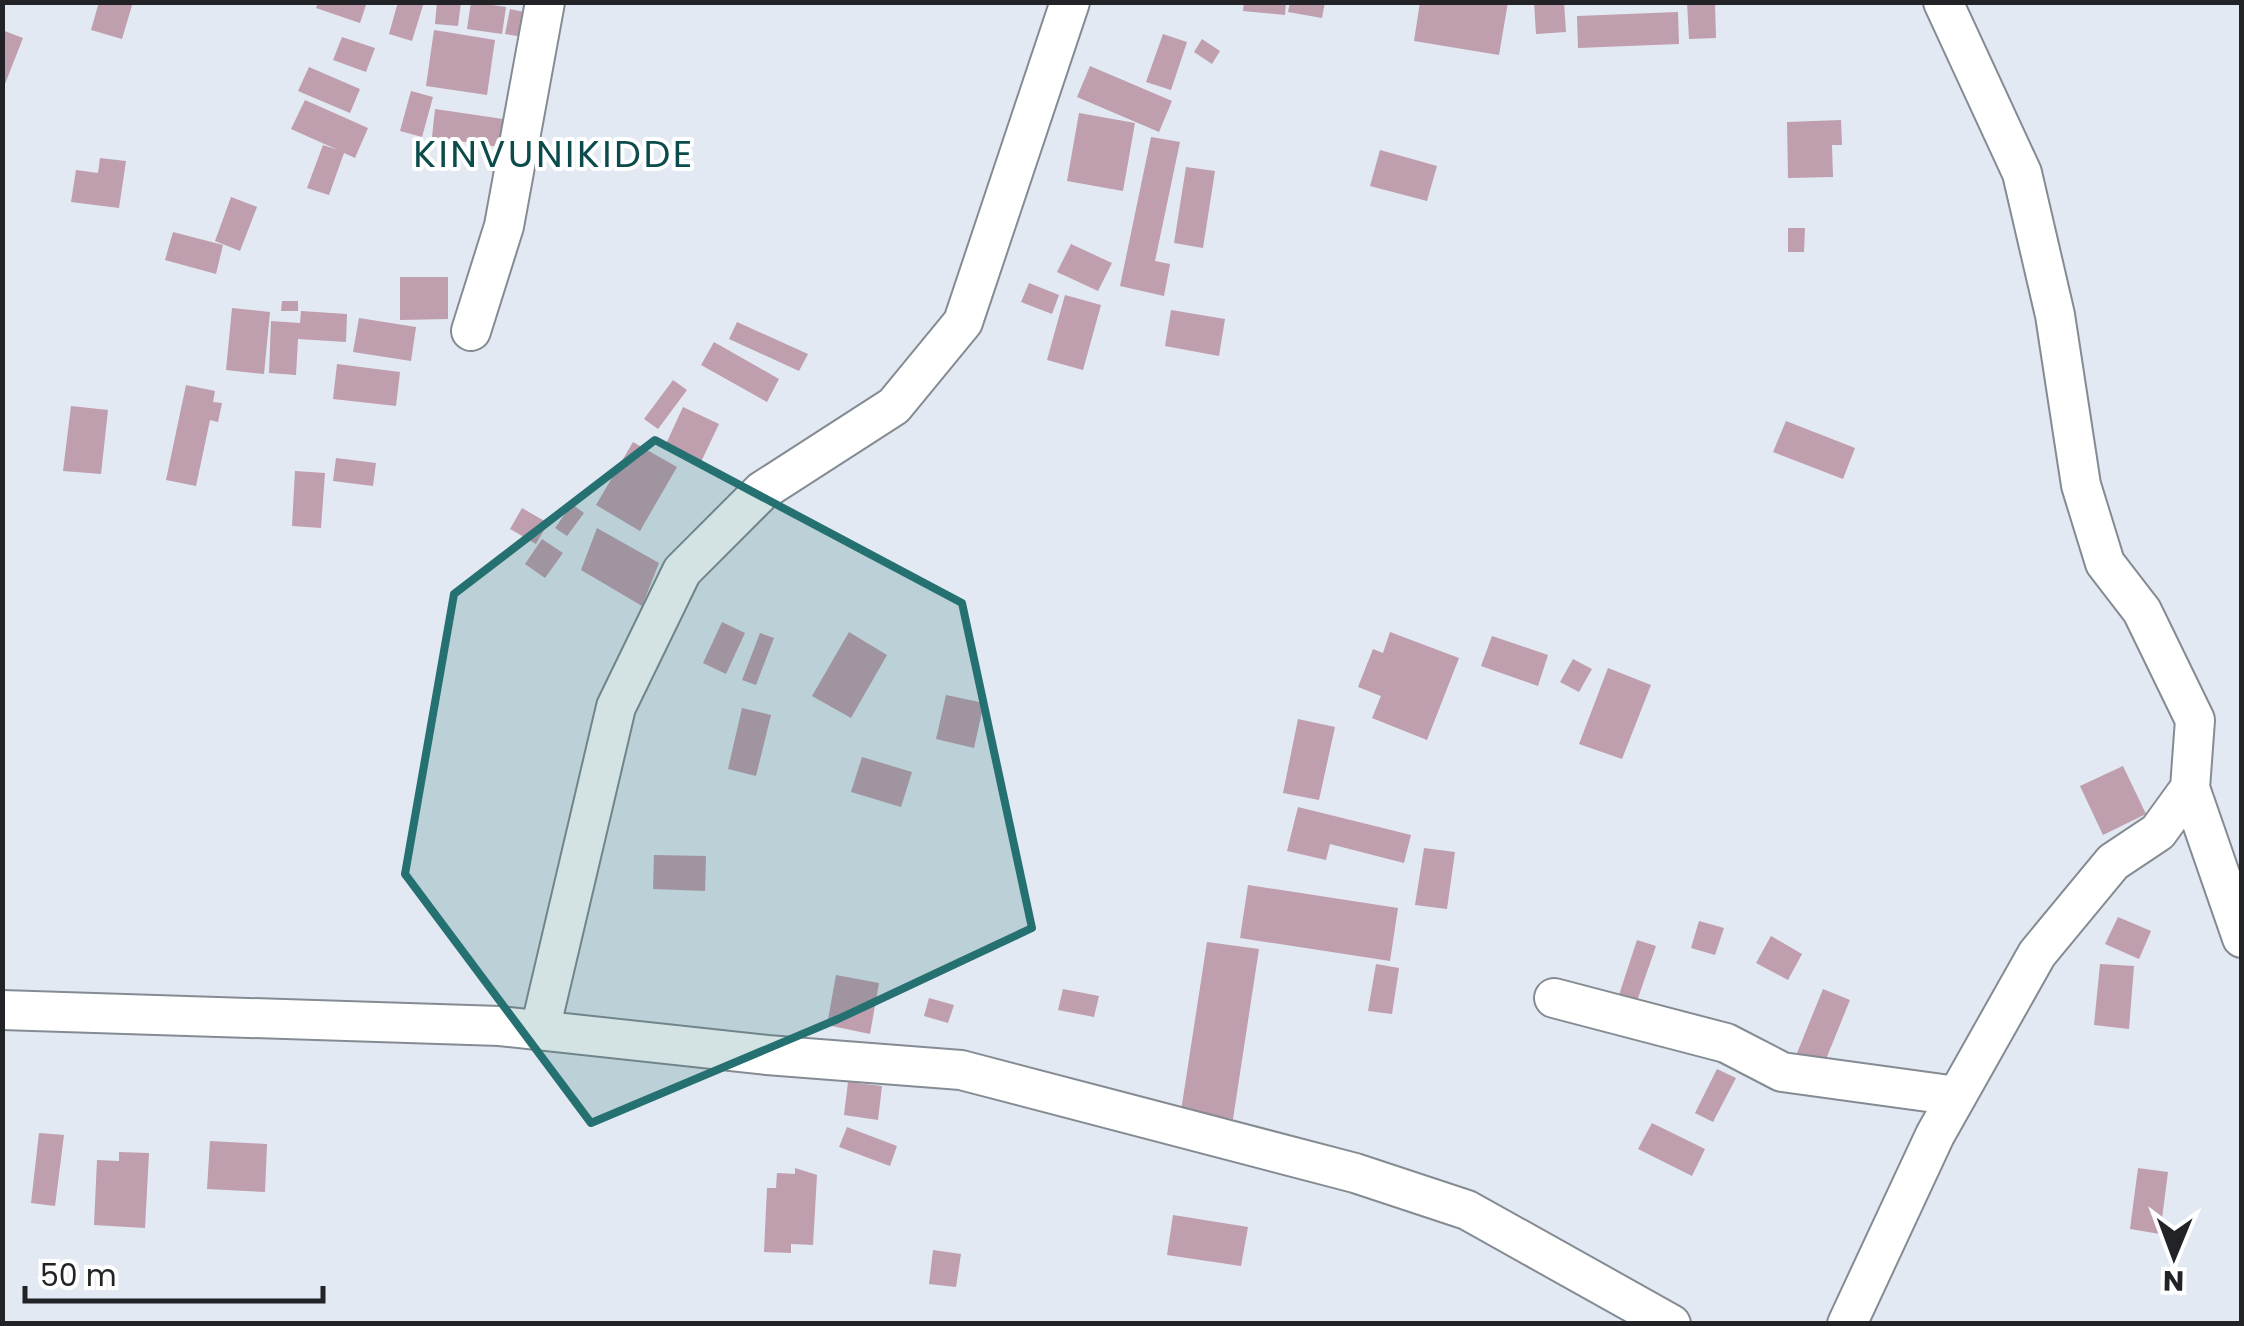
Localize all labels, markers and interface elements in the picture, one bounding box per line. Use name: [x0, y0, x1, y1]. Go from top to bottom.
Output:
district label: KINVUNIKIDDE: [413, 127, 695, 180]
north arrow: [2124, 1206, 2224, 1306]
scale bar: [25, 1241, 322, 1303]
text: 50 m: [40, 1254, 117, 1297]
text: N: [2163, 1261, 2184, 1300]

